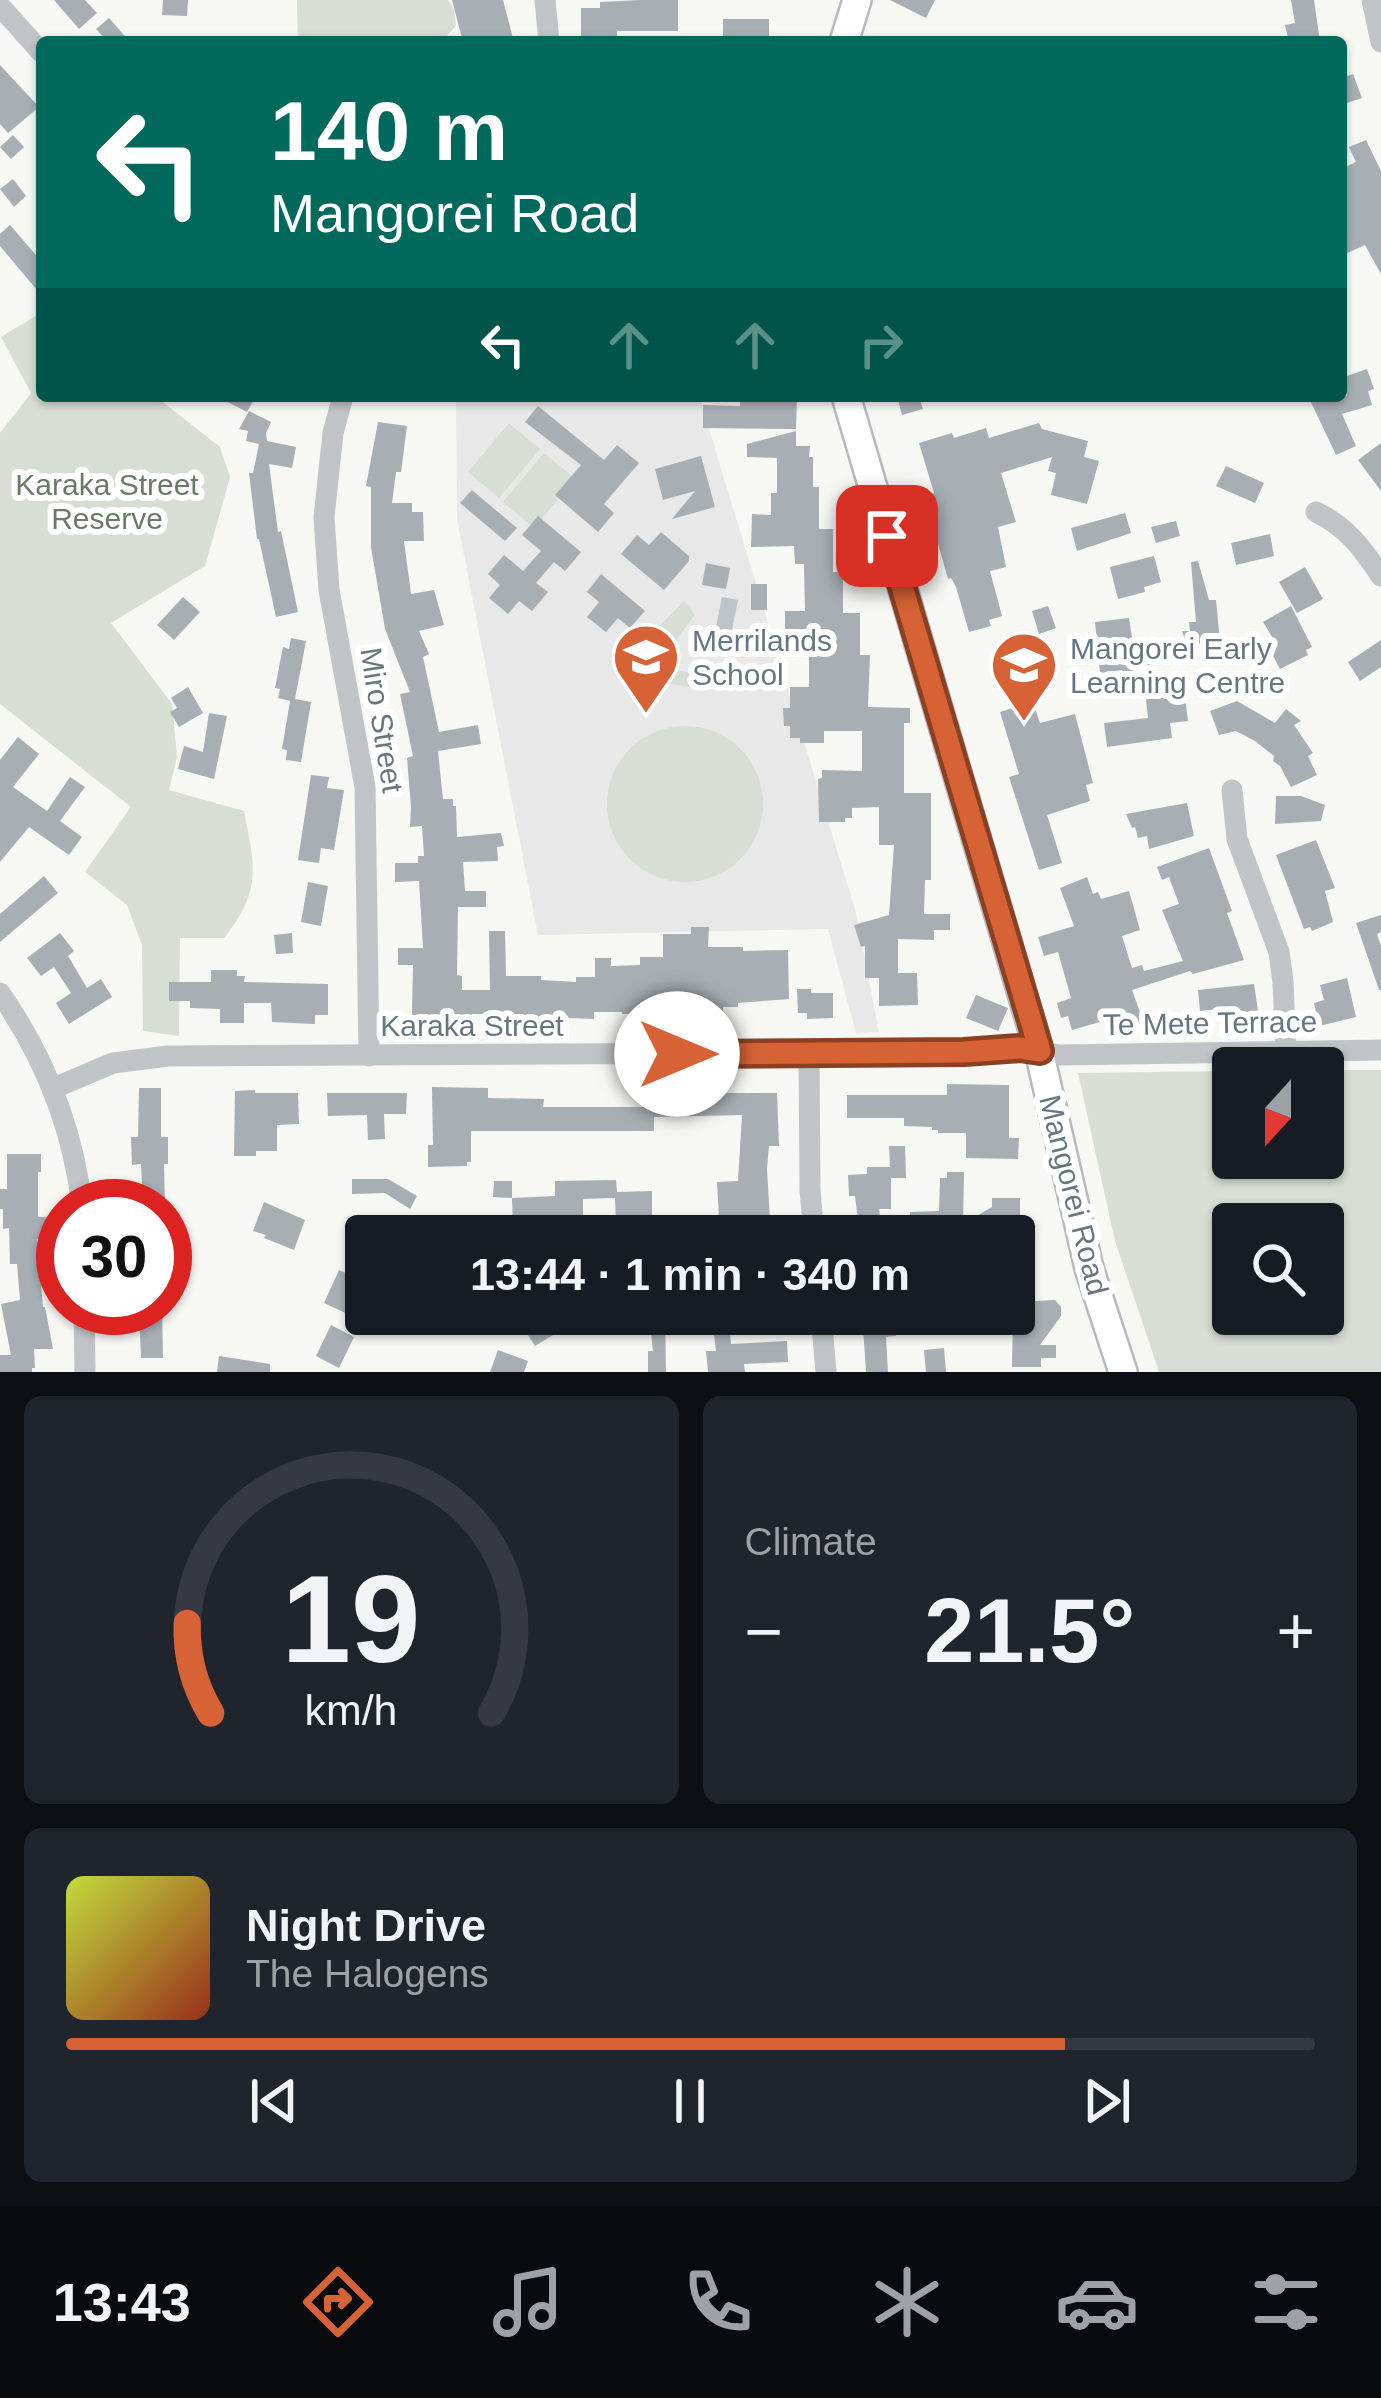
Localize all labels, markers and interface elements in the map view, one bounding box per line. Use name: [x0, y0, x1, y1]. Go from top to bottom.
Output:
icon: left: [72, 84, 228, 240]
text: 140 m: [270, 84, 508, 178]
text: Mangorei Road: [270, 183, 639, 243]
icon: left: [470, 312, 536, 378]
icon: ahead: [596, 312, 662, 378]
icon: ahead: [722, 312, 788, 378]
icon: right: [848, 312, 914, 378]
park label: Karaka Street Reserve: [15, 468, 199, 535]
pin: [836, 485, 938, 587]
icon: arrive: [854, 503, 920, 569]
school or university icon: Merrilands School: [611, 622, 681, 716]
place label: Merrilands School: [692, 624, 832, 691]
school or university icon: Mangorei Early Learning Centre: [989, 630, 1059, 724]
place label: Mangorei Early Learning Centre: [1070, 632, 1285, 699]
street label: Miro Street: [354, 645, 410, 796]
position arrow: [614, 991, 740, 1117]
street label: Te Mete Terrace: [1102, 1005, 1318, 1041]
street label: Karaka Street: [380, 1009, 564, 1042]
north arrow: [1212, 1047, 1344, 1179]
map controls: [1212, 1047, 1344, 1335]
street label: Mangorei Road: [1033, 1091, 1115, 1299]
speed limit sign: 30: [36, 1179, 192, 1335]
button: search: [1212, 1203, 1344, 1335]
text: 13:44 · 1 min · 340 m: [470, 1249, 910, 1300]
text: Climate: [745, 1520, 877, 1563]
text: 19: [282, 1549, 421, 1688]
text: 21.5°: [924, 1581, 1135, 1681]
text: −: [745, 1594, 783, 1668]
text: +: [1276, 1594, 1315, 1668]
text: km/h: [305, 1686, 398, 1734]
text: Night Drive: [246, 1900, 486, 1951]
text: The Halogens: [246, 1952, 489, 1995]
icon: previous: [241, 2068, 307, 2134]
icon: pause: [657, 2068, 723, 2134]
icon: next: [1074, 2068, 1140, 2134]
icon: directions: [296, 2260, 380, 2344]
icon: music: [486, 2260, 570, 2344]
icon: phone: [676, 2260, 760, 2344]
icon: climate: [865, 2260, 949, 2344]
icon: car: [1055, 2260, 1139, 2344]
icon: filters: [1244, 2260, 1328, 2344]
text: 13:43: [53, 2272, 191, 2332]

